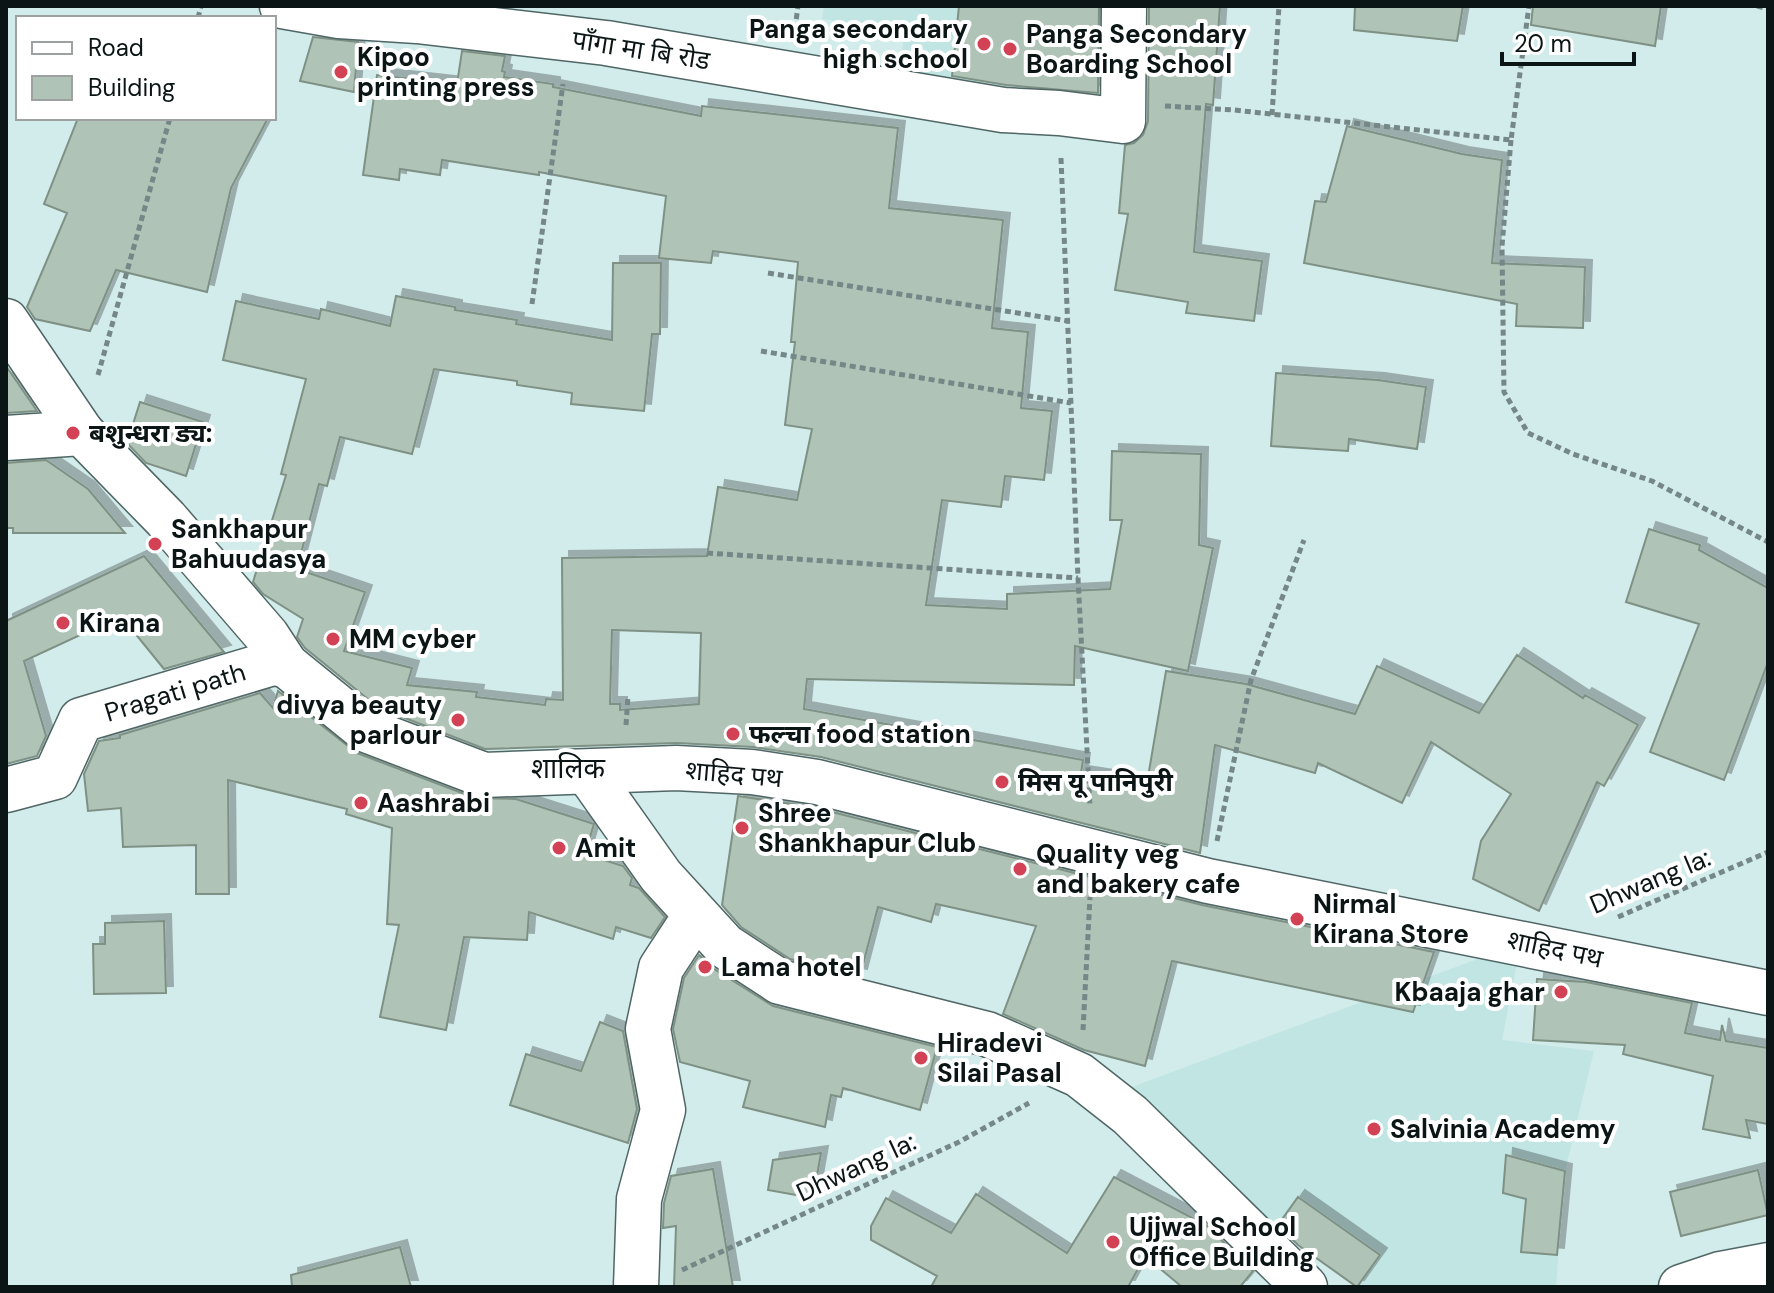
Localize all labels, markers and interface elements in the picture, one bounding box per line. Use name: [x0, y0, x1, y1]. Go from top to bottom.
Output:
place label: Panga secondary high school: [749, 12, 968, 76]
legend: [16, 16, 276, 120]
scale bar: [1502, 16, 1634, 66]
place label: Panga Secondary Boarding School: [1026, 17, 1247, 81]
street label: पाँगा मा बि रोड: [570, 22, 713, 78]
text: 20 m: [1514, 28, 1572, 59]
text: Road: [88, 32, 144, 63]
marker: Panga secondary high school: [975, 35, 993, 53]
place label: Kipoo printing press: [357, 40, 535, 104]
marker: Panga Secondary Boarding School: [1001, 40, 1019, 58]
marker: Kipoo printing press: [332, 63, 350, 81]
text: Building: [88, 72, 175, 103]
place label: बशुन्धरा ड्य:: [89, 416, 212, 450]
marker: बशुन्धरा ड्य:: [64, 424, 82, 442]
place label: Sankhapur Bahuudasya: [171, 512, 326, 576]
marker: Sankhapur Bahuudasya: [146, 535, 164, 553]
place label: Kirana: [79, 606, 160, 640]
marker: Kirana: [54, 614, 72, 632]
place label: MM cyber: [349, 622, 476, 656]
marker: MM cyber: [324, 630, 342, 648]
street label: Pragati path: [100, 654, 250, 730]
place label: divya beauty parlour: [276, 688, 442, 752]
marker: divya beauty parlour: [449, 711, 467, 729]
place label: फल्चा food station: [749, 717, 971, 751]
marker: फल्चा food station: [724, 725, 742, 743]
district label: शालिक: [531, 750, 606, 787]
street label: शाहिद पथ: [684, 753, 784, 795]
place label: मिस यू पानिपुरी: [1018, 765, 1174, 799]
marker: मिस यू पानिपुरी: [993, 773, 1011, 791]
place label: Aashrabi: [377, 786, 490, 820]
marker: Aashrabi: [352, 794, 370, 812]
place label: Shree Shankhapur Club: [758, 796, 976, 860]
marker: Shree Shankhapur Club: [733, 819, 751, 837]
place label: Amit: [575, 831, 636, 865]
place label: Quality veg and bakery cafe: [1036, 837, 1241, 901]
marker: Amit: [550, 839, 568, 857]
street label: Dhwang la:: [1584, 840, 1716, 922]
marker: Quality veg and bakery cafe: [1011, 860, 1029, 878]
place label: Nirmal Kirana Store: [1313, 887, 1469, 951]
marker: Nirmal Kirana Store: [1288, 910, 1306, 928]
street label: शाहिद पथ: [1504, 922, 1606, 976]
place label: Lama hotel: [721, 950, 861, 984]
marker: Lama hotel: [696, 958, 714, 976]
place label: Kbaaja ghar: [1395, 975, 1545, 1009]
marker: Kbaaja ghar: [1552, 983, 1570, 1001]
place label: Hiradevi Silai Pasal: [937, 1026, 1062, 1090]
marker: Hiradevi Silai Pasal: [912, 1049, 930, 1067]
place label: Salvinia Academy: [1390, 1112, 1616, 1146]
marker: Salvinia Academy: [1365, 1120, 1383, 1138]
street label: Dhwang la:: [791, 1125, 921, 1209]
place label: Ujjwal School Office Building: [1129, 1210, 1315, 1274]
marker: Ujjwal School Office Building: [1104, 1233, 1122, 1251]

